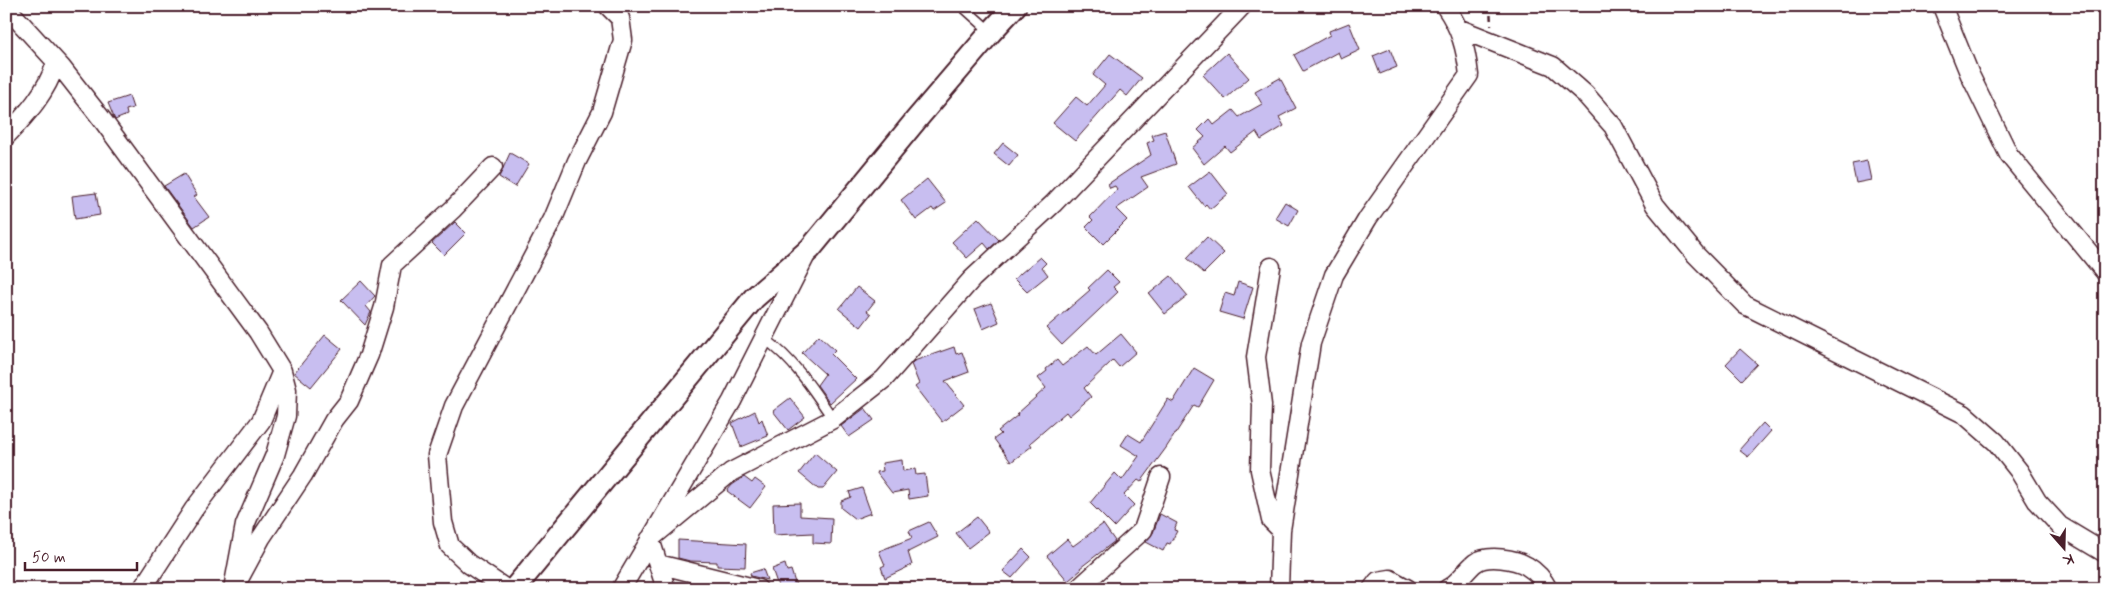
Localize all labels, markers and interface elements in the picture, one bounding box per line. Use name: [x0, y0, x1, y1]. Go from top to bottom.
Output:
north arrow: [2038, 522, 2088, 572]
scale bar: [25, 540, 138, 572]
text: 50 m: [32, 548, 66, 568]
text: K: [2059, 549, 2076, 570]

